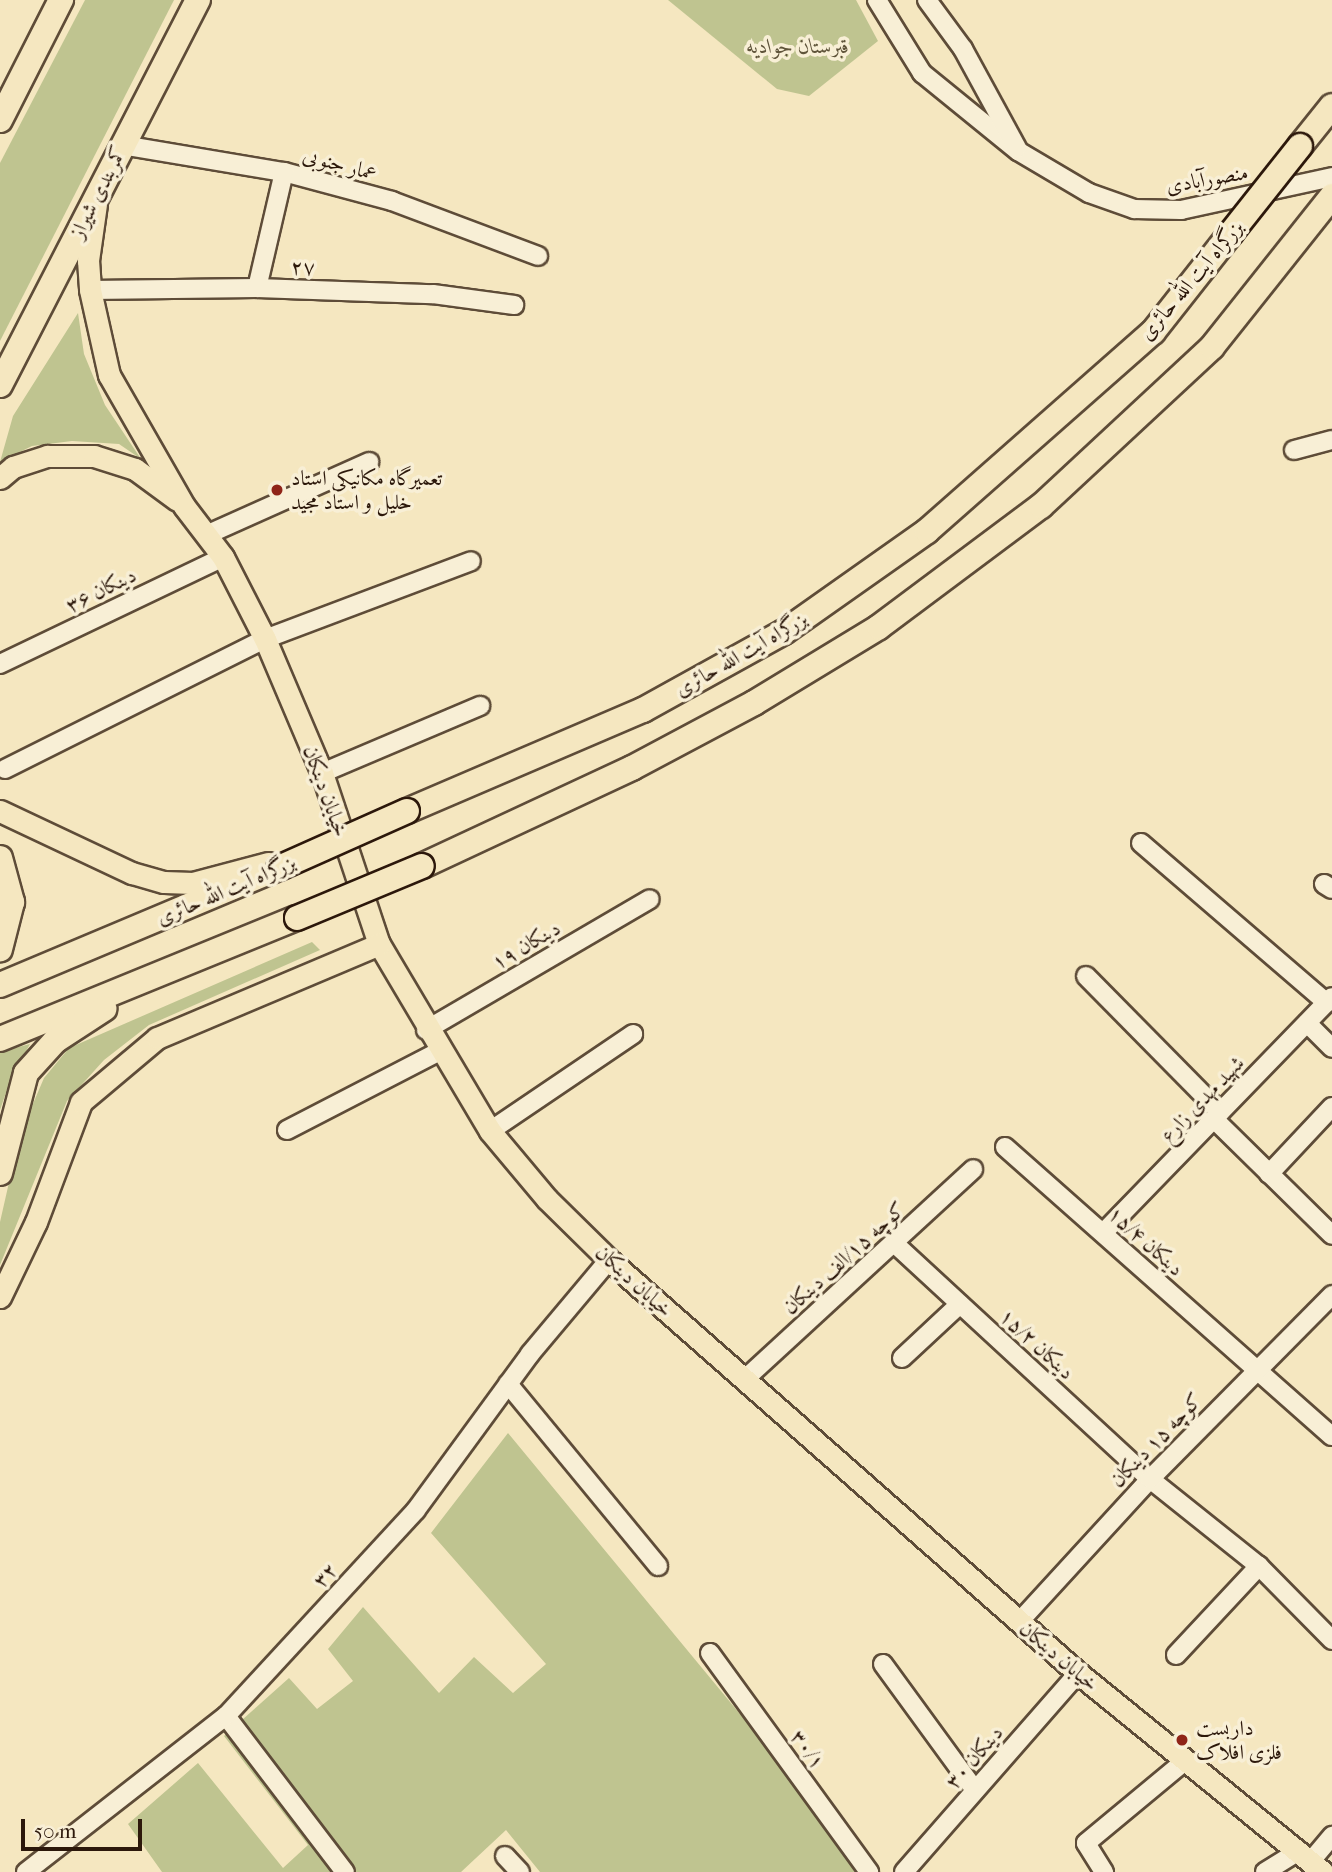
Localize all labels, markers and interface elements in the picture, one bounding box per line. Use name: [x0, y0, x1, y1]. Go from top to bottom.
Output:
park label: قبرستان جوادیه: [746, 33, 850, 59]
street label: کمربندی شیراز: [64, 142, 132, 242]
street label: عمار جنوبی: [300, 142, 380, 186]
street label: منصورآبادی: [1164, 159, 1250, 199]
street label: بزرگراه آیت الله حائری: [1134, 215, 1248, 345]
street label: ۲۷: [290, 254, 316, 280]
place label: تعمیرگاه مکانیکی استاد خلیل و استاد مجید: [291, 465, 442, 515]
marker: تعمیرگاه مکانیکی استاد خلیل و استاد مجید: [269, 482, 285, 498]
street label: ۳۶ دینکان: [62, 562, 140, 618]
street label: بزرگراه آیت الله حائری: [670, 606, 812, 702]
street label: خیابان دینکان: [298, 742, 354, 840]
street label: بزرگراه آیت الله حائری: [153, 849, 299, 931]
street label: ۱۹ دینکان: [487, 915, 565, 975]
street label: شهید مهدی زارع: [1155, 1050, 1249, 1148]
street label: کوچه ۱۵/الف دینکان: [778, 1196, 910, 1320]
street label: ۱۵/۴ دینکان: [1103, 1201, 1189, 1281]
street label: خیابان دینکان: [590, 1240, 678, 1322]
street label: ۱۵/۲ دینکان: [995, 1303, 1079, 1385]
street label: کوچه ۱۵ دینکان: [1105, 1388, 1207, 1492]
street label: ۳۲: [307, 1557, 343, 1593]
street label: خیابان دینکان: [1014, 1616, 1104, 1696]
place label: داربست فلزی افلاک: [1196, 1715, 1282, 1765]
street label: ۳۰ دینکان: [940, 1720, 1008, 1794]
street label: ۳۰/۱: [785, 1725, 831, 1773]
marker: داربست فلزی افلاک: [1174, 1732, 1190, 1748]
scale bar: [24, 1806, 145, 1850]
text: 50 m: [34, 1819, 77, 1843]

